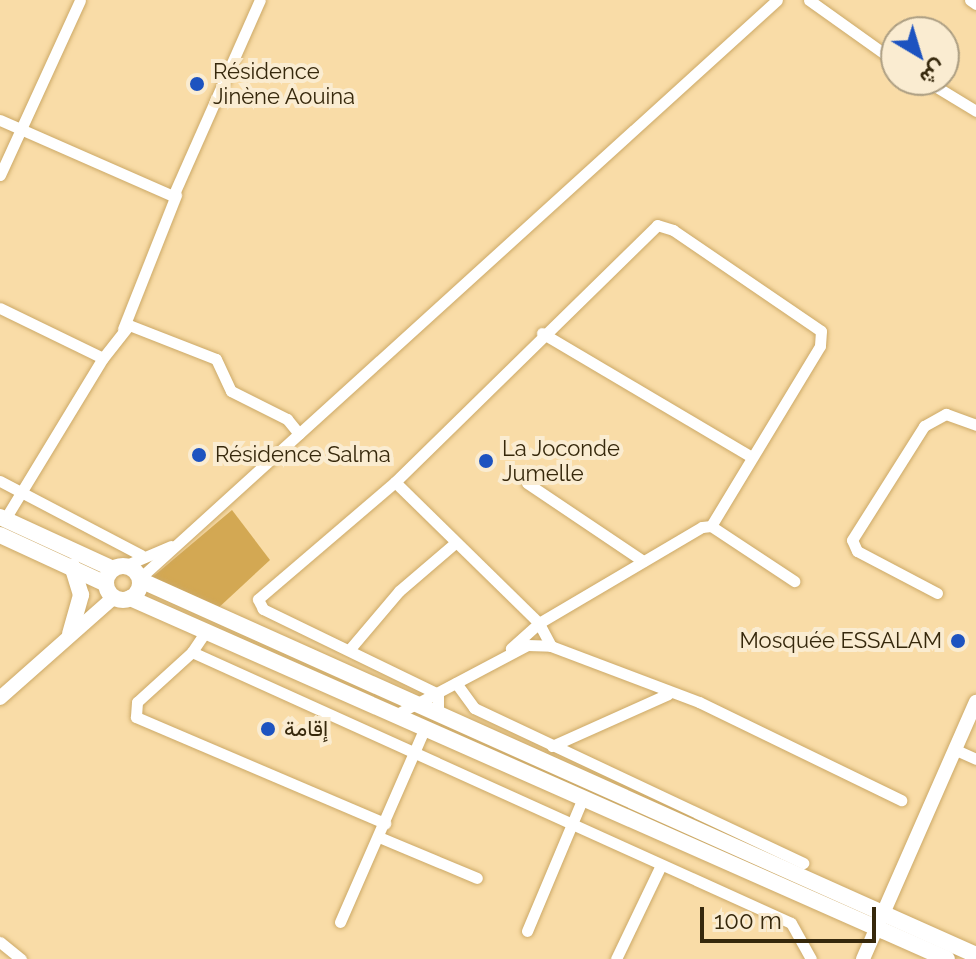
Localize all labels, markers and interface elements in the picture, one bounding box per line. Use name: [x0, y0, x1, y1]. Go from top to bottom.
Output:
north arrow: [880, 16, 960, 96]
text: ش: [915, 55, 952, 92]
place label: Résidence Jinène Aouina: [213, 58, 356, 110]
marker: Résidence Jinène Aouina: [188, 75, 206, 93]
place label: La Joconde Jumelle: [502, 435, 620, 486]
place label: Résidence Salma: [215, 442, 391, 468]
marker: Résidence Salma: [190, 446, 208, 464]
marker: La Joconde Jumelle: [477, 452, 495, 470]
place label: Mosquée ESSALAM: [740, 628, 942, 654]
marker: Mosquée ESSALAM: [949, 632, 967, 650]
place label: إقامة: [284, 716, 328, 742]
marker: إقامة: [259, 720, 277, 738]
scale bar: [704, 891, 880, 941]
text: 100 m: [714, 906, 782, 935]

